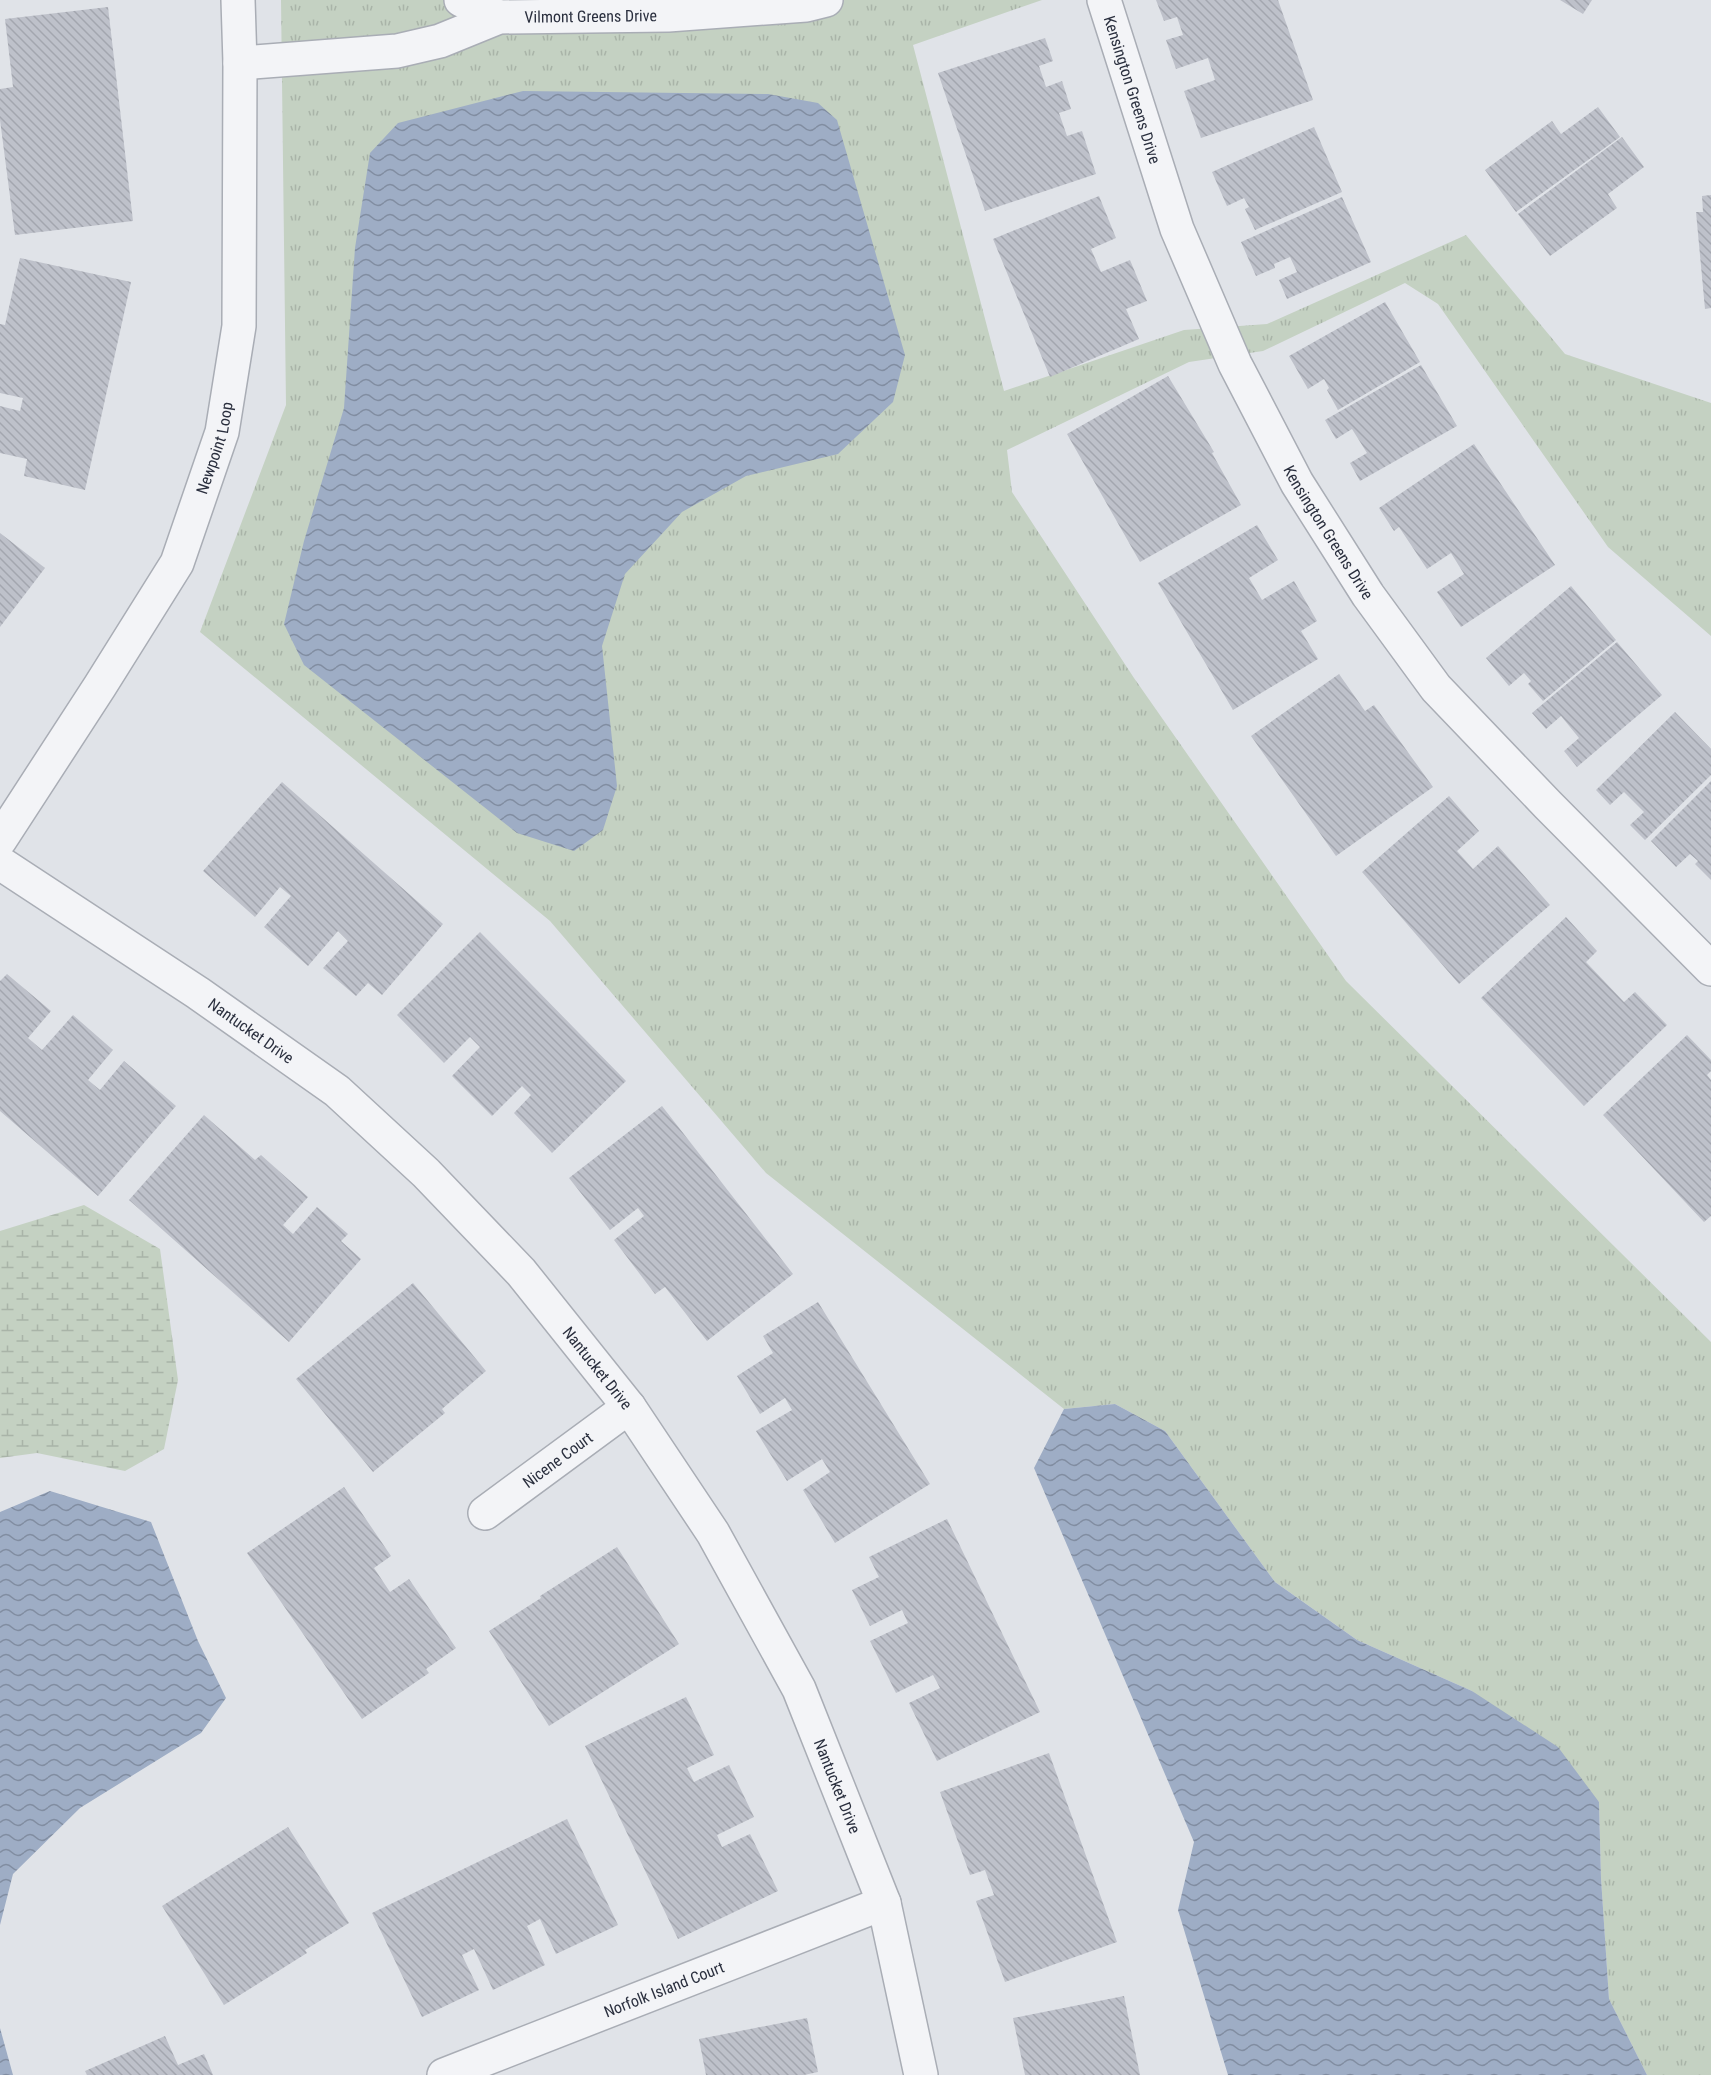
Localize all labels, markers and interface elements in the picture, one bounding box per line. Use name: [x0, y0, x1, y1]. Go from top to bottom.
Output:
street label: Vilmont Greens Drive: [524, 6, 657, 26]
street label: Kensington Greens Drive: [1100, 13, 1165, 166]
street label: Newpoint Loop: [192, 400, 236, 496]
street label: Kensington Greens Drive: [1280, 462, 1378, 603]
street label: Nantucket Drive: [205, 994, 298, 1067]
street label: Nantucket Drive: [559, 1323, 636, 1413]
street label: Nicene Court: [519, 1427, 596, 1492]
street label: Nantucket Drive: [810, 1736, 865, 1836]
street label: Norfolk Island Court: [601, 1957, 727, 2021]

